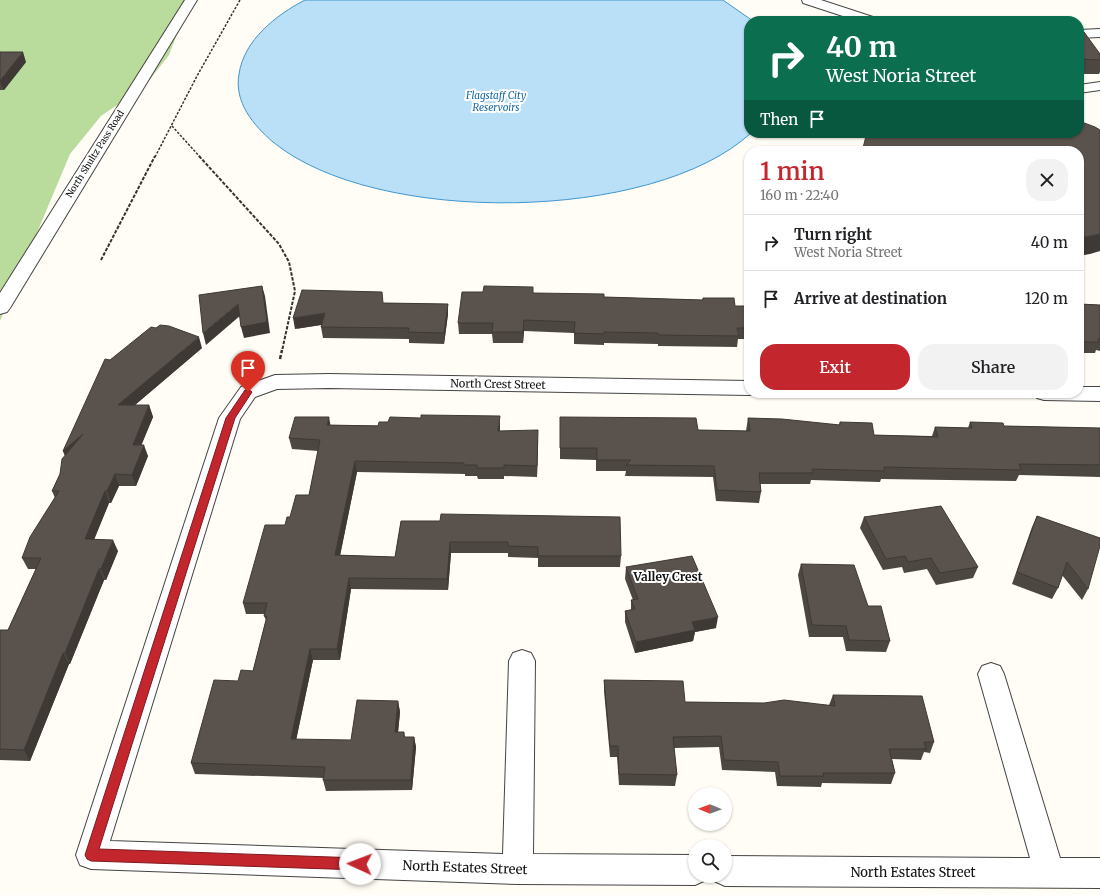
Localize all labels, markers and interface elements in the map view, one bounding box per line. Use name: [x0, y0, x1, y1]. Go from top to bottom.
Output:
text: 40 m: [826, 29, 897, 65]
icon: right: [760, 32, 812, 84]
text: West Noria Street: [826, 64, 976, 87]
water label: Flagstaff City Reservoirs: [465, 89, 527, 114]
street label: North Shultz Pass Road: [63, 108, 126, 199]
icon: arrive: [806, 108, 828, 130]
text: Then: [760, 110, 798, 129]
text: 1 min: [760, 156, 825, 187]
button: close: [1026, 159, 1068, 201]
text: 160 m · 22:40: [760, 187, 839, 204]
text: Turn right: [794, 225, 872, 244]
icon: right: [760, 232, 782, 254]
text: 40 m: [1031, 233, 1068, 252]
text: West Noria Street: [794, 244, 903, 261]
icon: arrive: [760, 288, 782, 310]
text: Arrive at destination: [794, 289, 947, 308]
text: 120 m: [1025, 289, 1068, 308]
button: Exit: [760, 344, 910, 390]
button: Share: [918, 344, 1068, 390]
pin: [231, 351, 265, 392]
icon: arrive: [237, 357, 259, 379]
street label: North Crest Street: [450, 376, 546, 392]
district label: Valley Crest: [632, 569, 703, 584]
north arrow: [688, 787, 732, 831]
map controls: [688, 787, 732, 883]
button: search: [688, 839, 732, 883]
position arrow: [339, 843, 381, 885]
street label: North Estates Street: [402, 857, 528, 878]
street label: North Estates Street: [850, 864, 976, 881]

